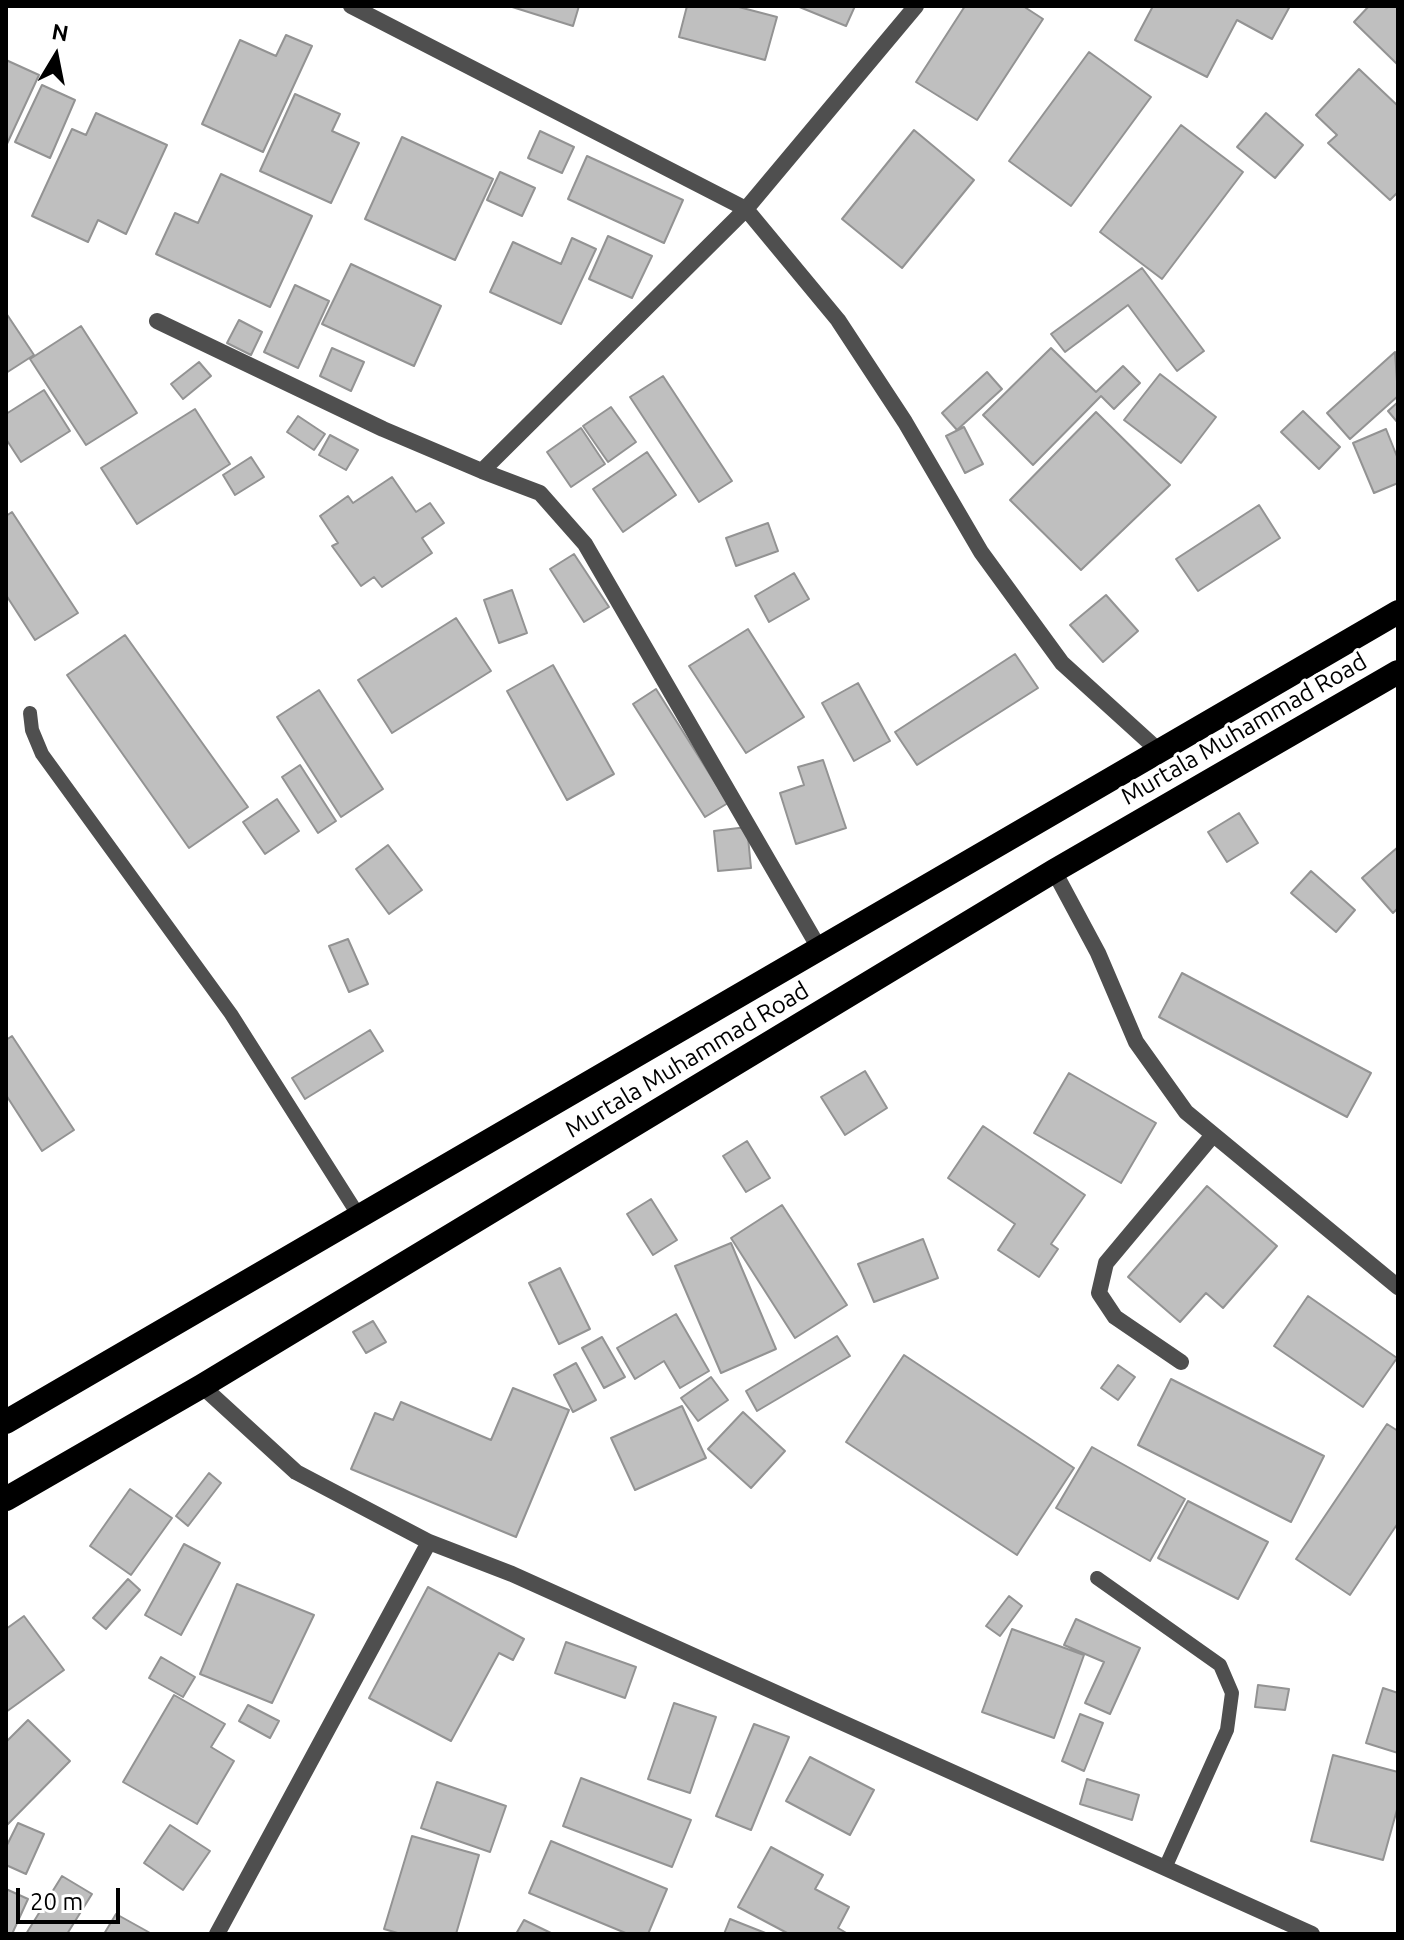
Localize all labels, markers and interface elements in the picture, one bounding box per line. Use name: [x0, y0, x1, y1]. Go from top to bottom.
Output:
north arrow: [16, 16, 96, 96]
text: N: [50, 18, 71, 46]
street label: Murtala Muhammad Road: [1116, 647, 1372, 811]
street label: Murtala Muhammad Road: [560, 976, 814, 1144]
scale bar: [20, 1872, 124, 1922]
text: 20 m: [30, 1888, 83, 1915]

